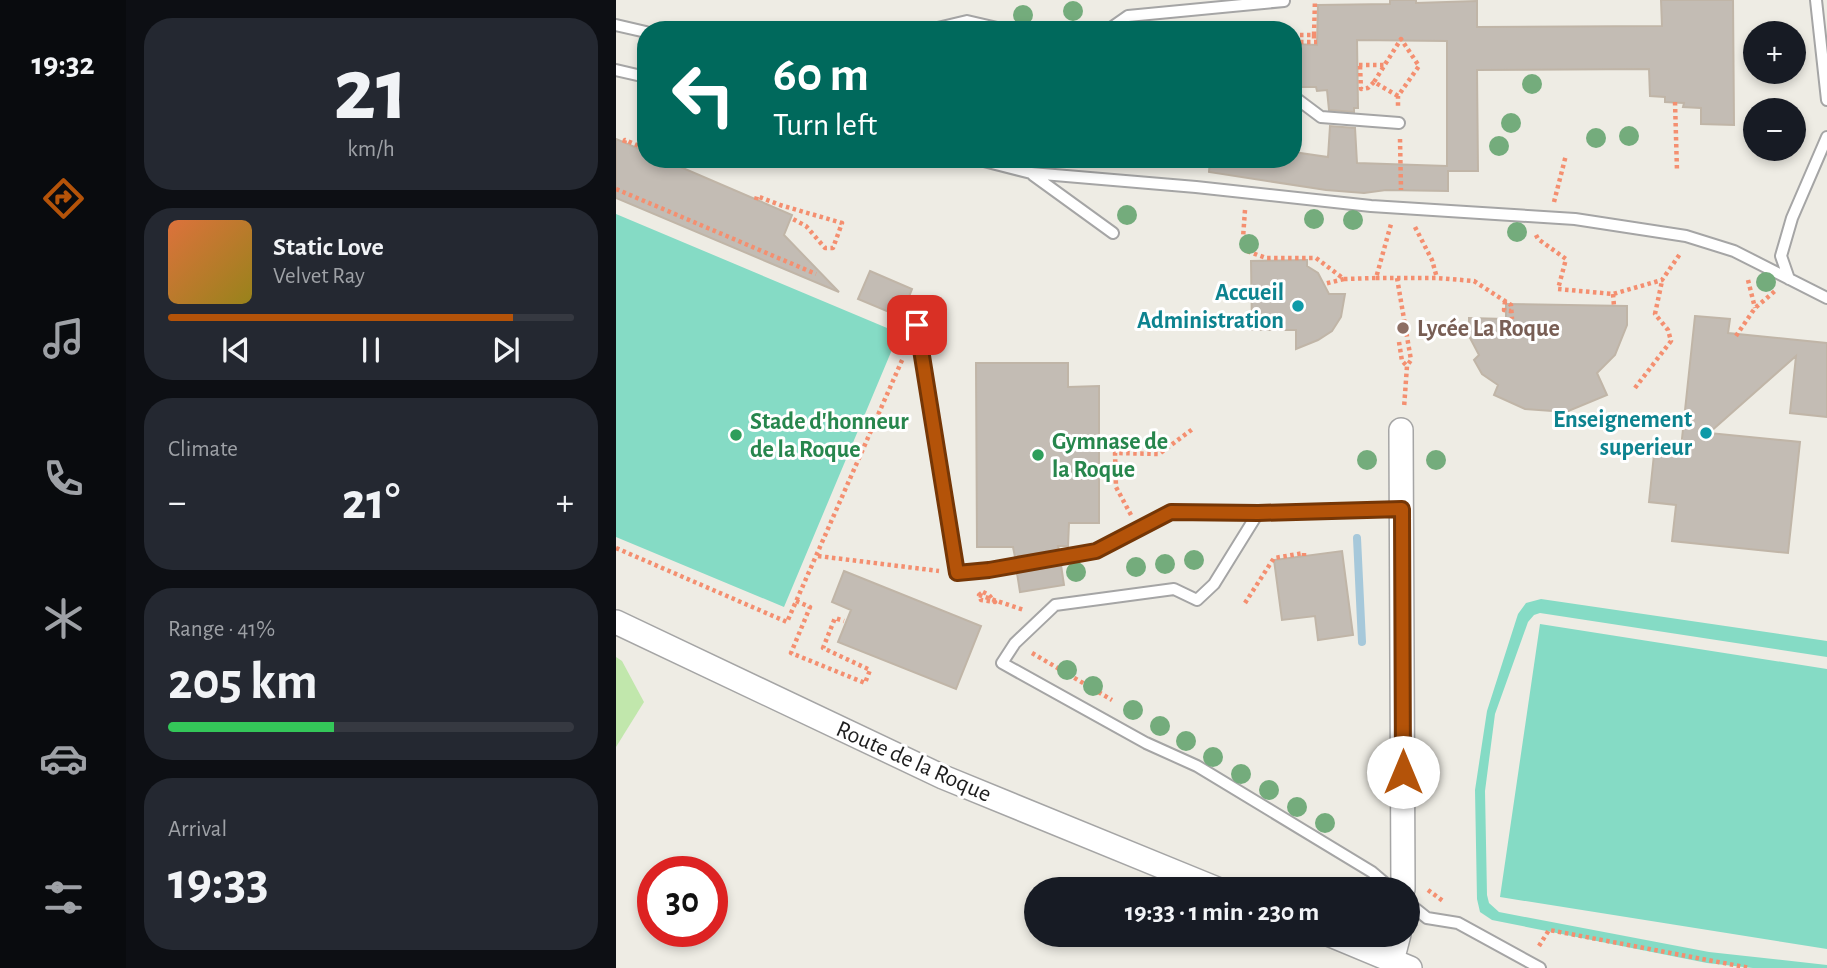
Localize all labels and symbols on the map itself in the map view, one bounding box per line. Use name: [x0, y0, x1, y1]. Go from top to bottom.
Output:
place label: Accueil Administration: [1137, 281, 1284, 333]
pin: [887, 295, 947, 355]
marker: Accueil Administration: [1290, 298, 1306, 314]
place label: Lycée La Roque: [1417, 317, 1560, 341]
marker: Lycée La Roque: [1395, 320, 1411, 336]
place label: Enseignement superieur: [1553, 408, 1693, 460]
place label: Stade d'honneur de la Roque: [750, 410, 909, 462]
marker: Enseignement superieur: [1698, 425, 1714, 441]
marker: Stade d'honneur de la Roque: [728, 427, 744, 443]
place label: Gymnase de la Roque: [1052, 430, 1168, 482]
marker: Gymnase de la Roque: [1030, 447, 1046, 463]
street label: Route de la Roque: [832, 717, 995, 807]
position arrow: [1366, 735, 1440, 809]
speed limit sign: 30: [637, 856, 728, 947]

